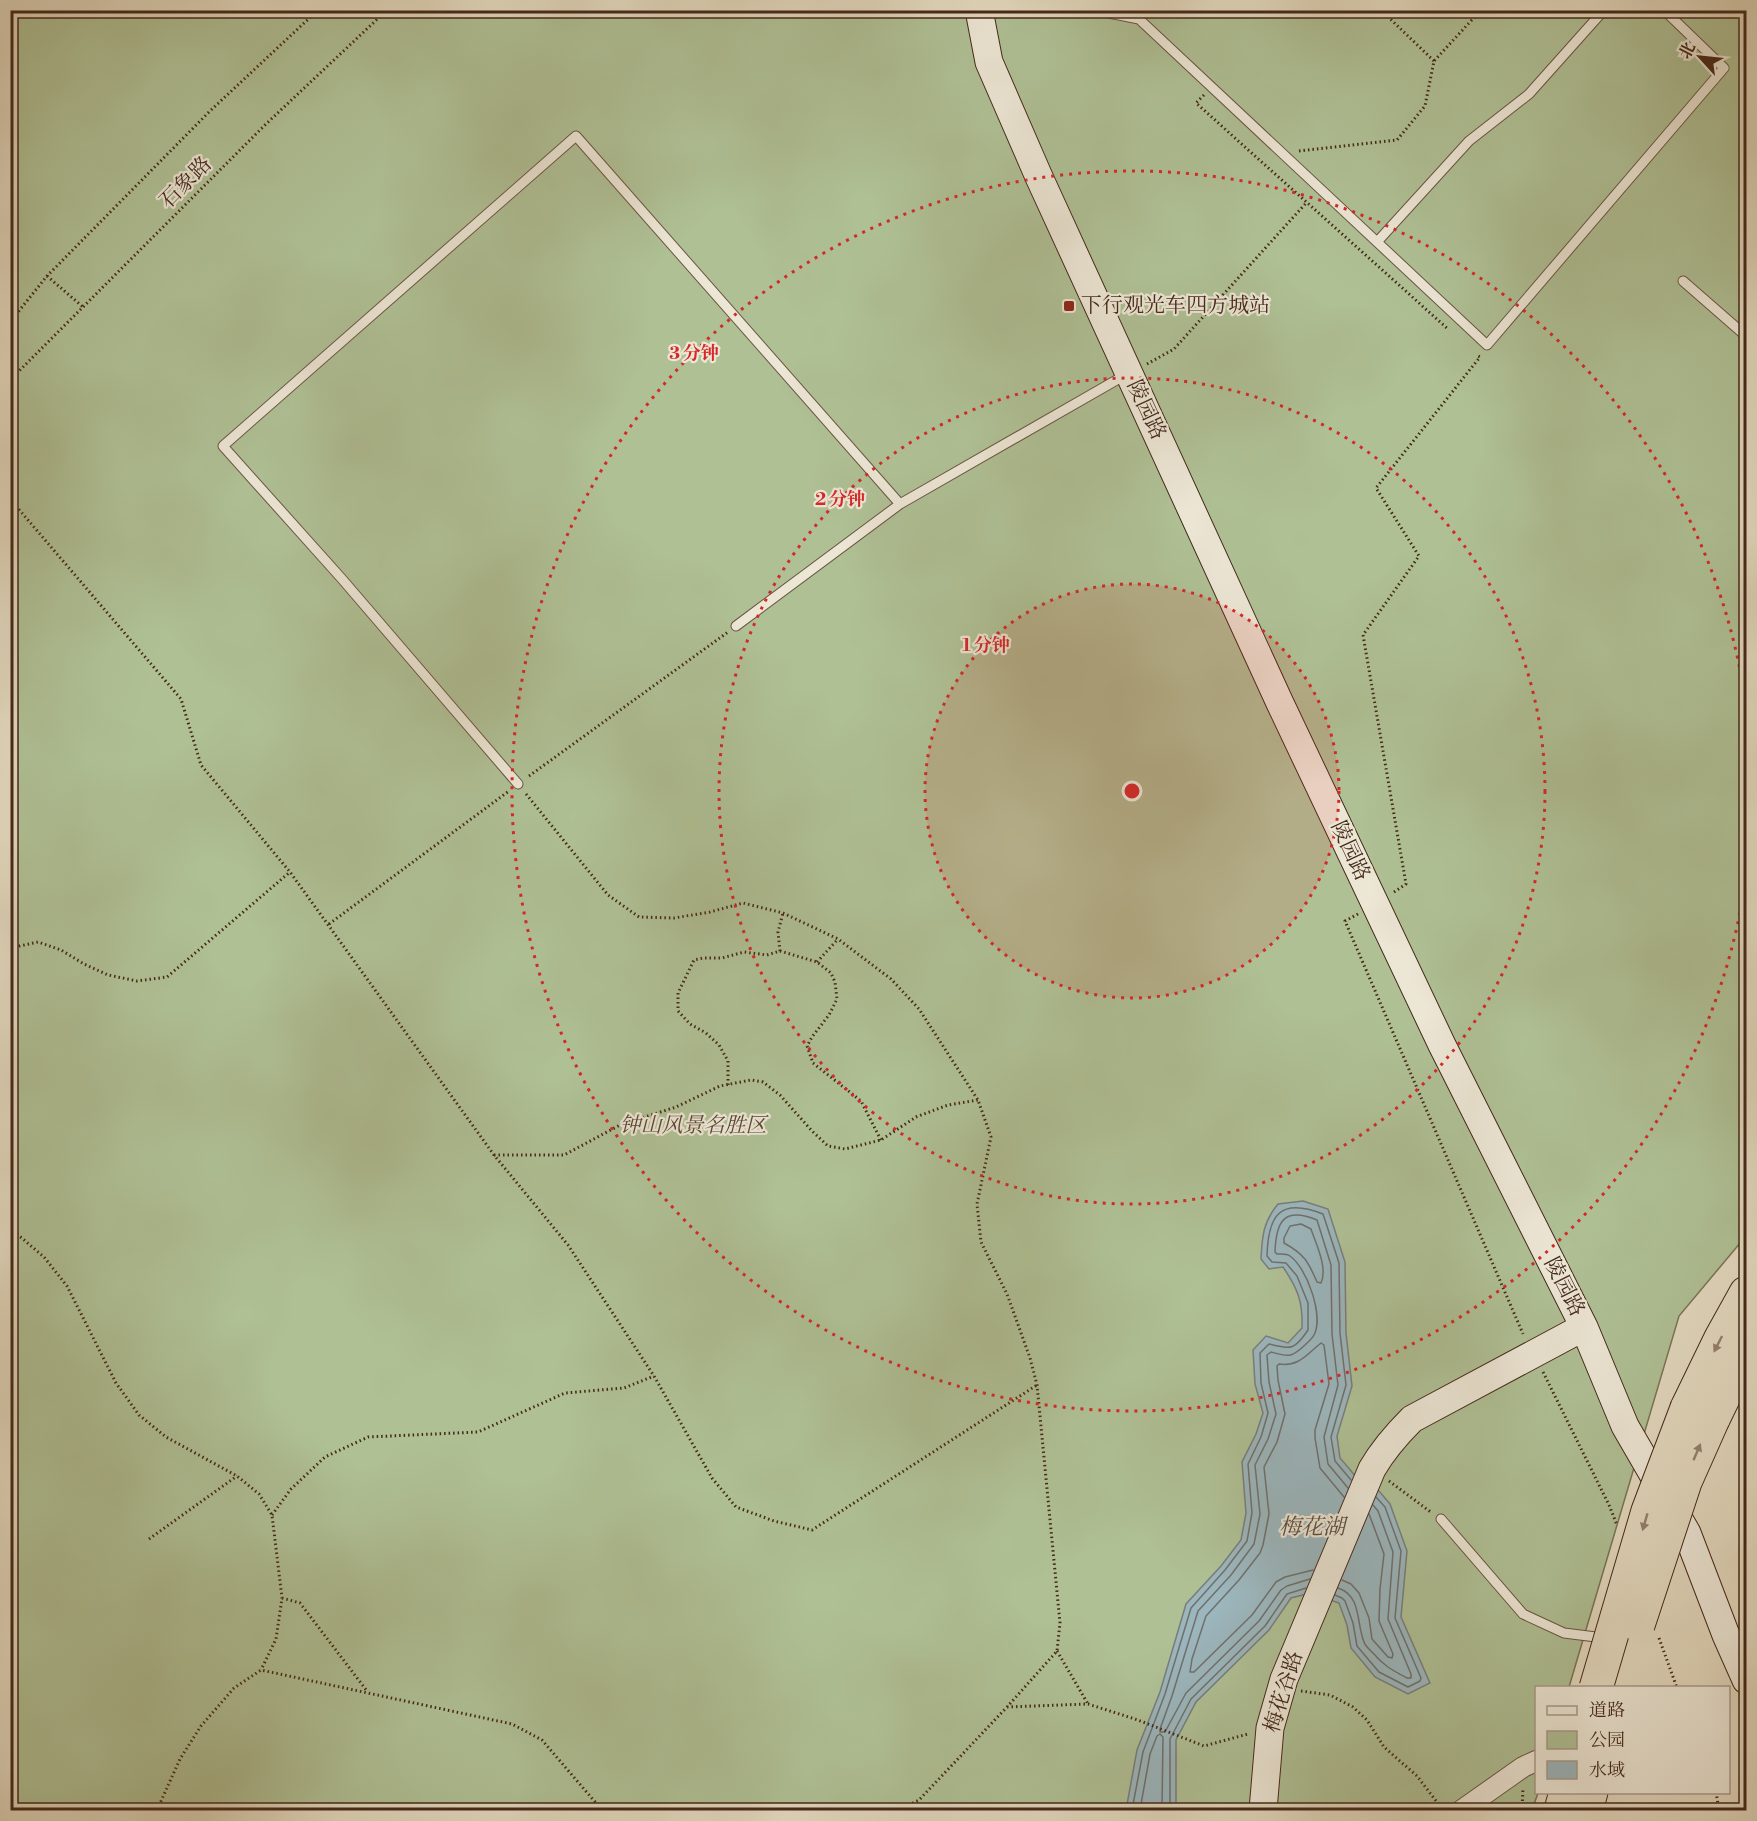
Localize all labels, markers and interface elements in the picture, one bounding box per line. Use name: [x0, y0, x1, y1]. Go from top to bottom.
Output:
north arrow: [1670, 27, 1730, 87]
text: 北: [1675, 39, 1700, 62]
street label: 石象路: [155, 152, 217, 214]
place label: 下行观光车四方城站: [1081, 293, 1270, 319]
marker: 下行观光车四方城站: [1062, 299, 1076, 313]
text: 3 分钟: [669, 342, 719, 365]
street label: 陵园路: [1121, 376, 1171, 444]
text: 2 分钟: [815, 488, 865, 511]
text: 1 分钟: [962, 634, 1010, 657]
centre of rings: [1122, 781, 1142, 801]
street label: 陵园路: [1325, 817, 1375, 885]
park label: 钟山风景名胜区: [620, 1113, 769, 1139]
street label: 陵园路: [1538, 1253, 1590, 1321]
one-way arrow: [1713, 1335, 1723, 1352]
one-way arrow: [1692, 1443, 1702, 1461]
one-way arrow: [1640, 1513, 1649, 1531]
water label: 梅花湖: [1279, 1514, 1349, 1541]
street label: 梅花谷路: [1259, 1648, 1309, 1736]
legend: [1535, 1686, 1730, 1794]
text: 道路: [1589, 1699, 1625, 1722]
text: 公园: [1589, 1729, 1625, 1752]
text: 水域: [1589, 1759, 1625, 1782]

